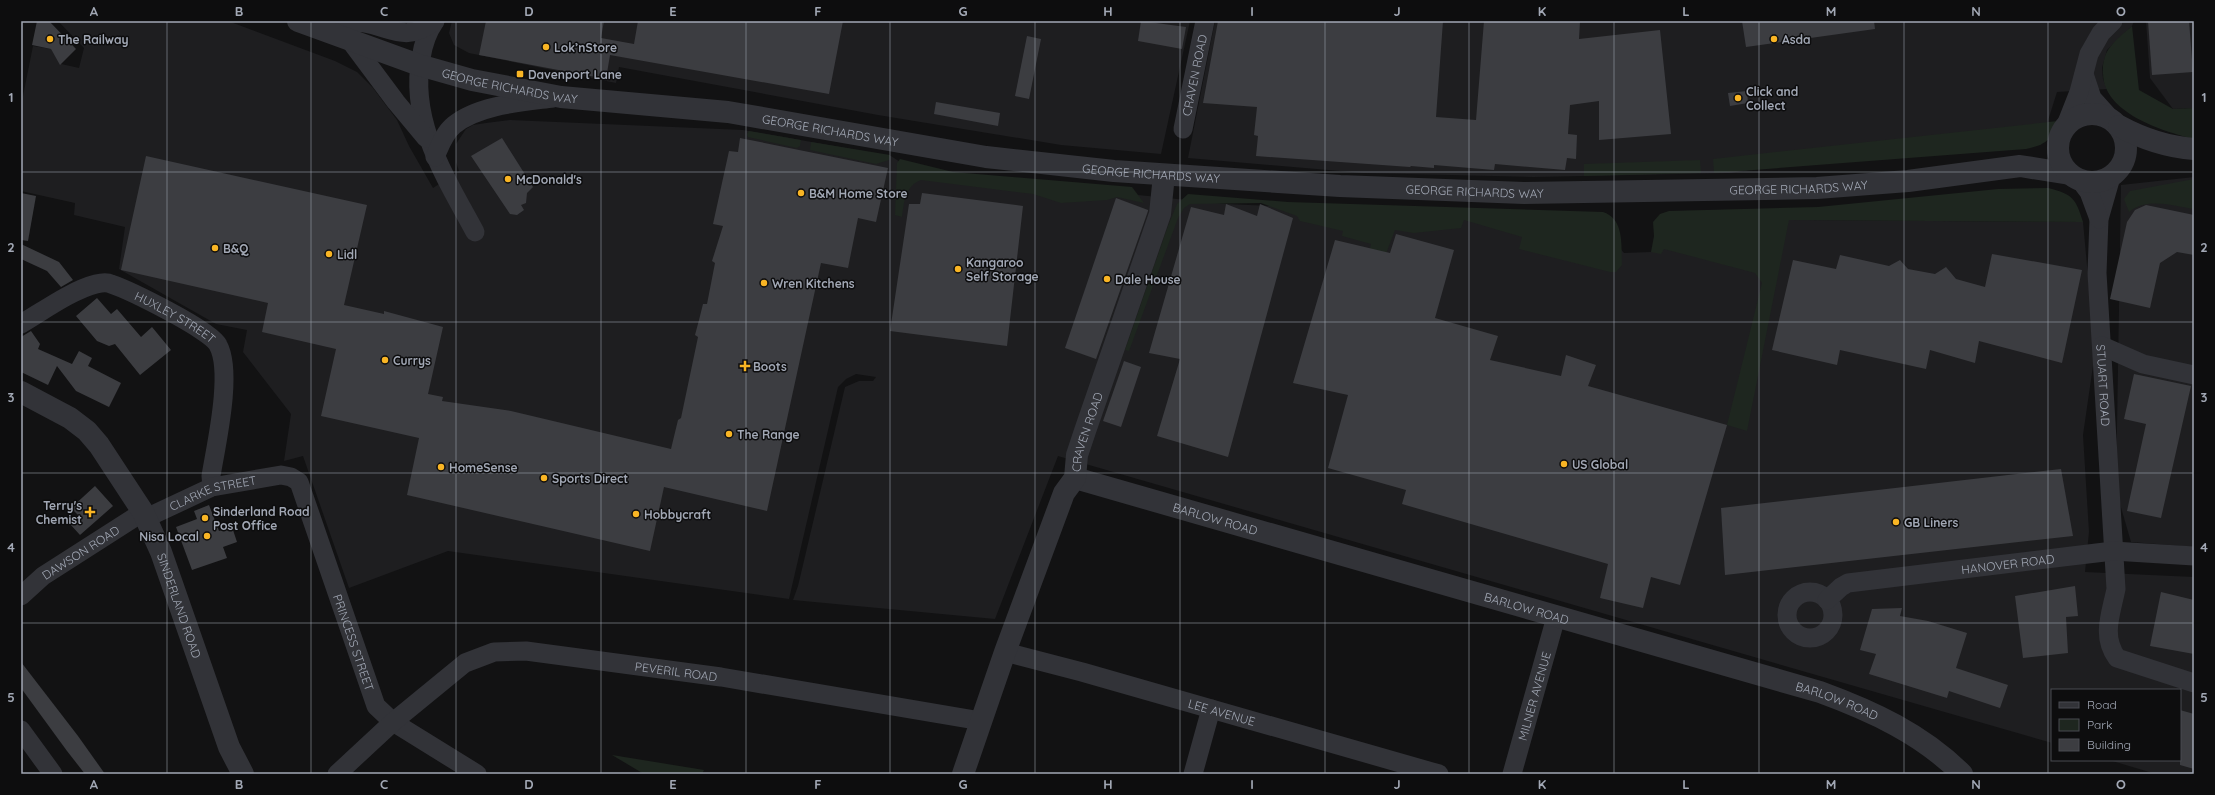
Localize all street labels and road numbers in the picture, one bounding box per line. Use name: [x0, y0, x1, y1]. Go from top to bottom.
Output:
street label: CRAVEN ROAD: [1178, 33, 1210, 117]
street label: GEORGE RICHARDS WAY: [440, 64, 578, 106]
street label: GEORGE RICHARDS WAY: [761, 111, 900, 149]
street label: GEORGE RICHARDS WAY: [1082, 160, 1221, 186]
street label: GEORGE RICHARDS WAY: [1729, 177, 1868, 197]
street label: GEORGE RICHARDS WAY: [1405, 181, 1544, 201]
street label: HUXLEY STREET: [133, 288, 219, 346]
street label: STUART ROAD: [2094, 344, 2114, 427]
street label: CRAVEN ROAD: [1068, 390, 1106, 472]
street label: CLARKE STREET: [167, 472, 257, 514]
street label: BARLOW ROAD: [1171, 499, 1260, 538]
street label: DAWSON ROAD: [39, 522, 122, 582]
street label: SINDERLAND ROAD: [154, 551, 205, 660]
street label: HANOVER ROAD: [1960, 551, 2056, 577]
street label: BARLOW ROAD: [1483, 588, 1571, 627]
street label: PRINCESS STREET: [331, 592, 378, 693]
street label: MILNER AVENUE: [1514, 650, 1554, 742]
street label: PEVERIL ROAD: [634, 658, 719, 684]
street label: BARLOW ROAD: [1794, 678, 1881, 723]
street label: LEE AVENUE: [1187, 695, 1257, 729]

